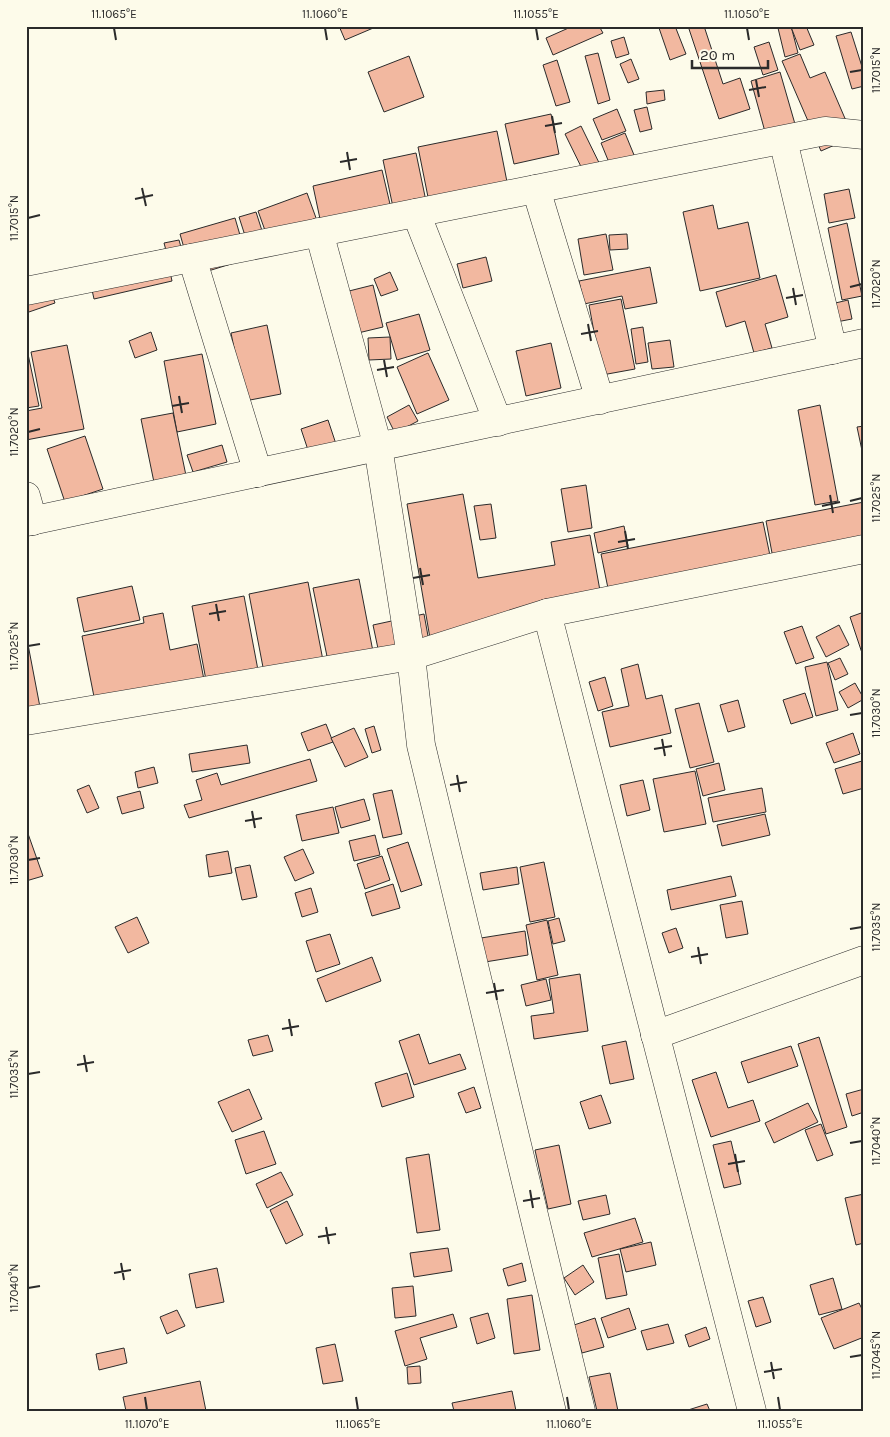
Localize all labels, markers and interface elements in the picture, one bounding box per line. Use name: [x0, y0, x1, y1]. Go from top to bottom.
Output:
text: 11.1065°E: [91, 7, 137, 21]
text: 11.1060°E: [302, 7, 348, 21]
text: 11.1055°E: [513, 7, 559, 21]
text: 11.1050°E: [724, 7, 770, 21]
scale bar: [692, 38, 769, 70]
text: 20 m: [700, 46, 735, 64]
text: 11.7015°N: [869, 47, 883, 93]
text: 11.7015°N: [7, 195, 21, 241]
text: 11.7020°N: [869, 259, 883, 309]
text: 11.7020°N: [7, 407, 21, 457]
text: 11.7025°N: [869, 474, 883, 522]
text: 11.7025°N: [7, 622, 21, 670]
text: 11.7030°N: [869, 688, 883, 738]
text: 11.7030°N: [7, 835, 21, 885]
text: 11.7035°N: [869, 903, 883, 951]
text: 11.7035°N: [7, 1050, 21, 1098]
text: 11.7040°N: [869, 1117, 883, 1165]
text: 11.7040°N: [7, 1264, 21, 1312]
text: 11.7045°N: [869, 1331, 883, 1379]
text: 11.1070°E: [125, 1417, 169, 1431]
text: 11.1065°E: [335, 1417, 381, 1431]
text: 11.1060°E: [546, 1417, 592, 1431]
text: 11.1055°E: [757, 1417, 803, 1431]

